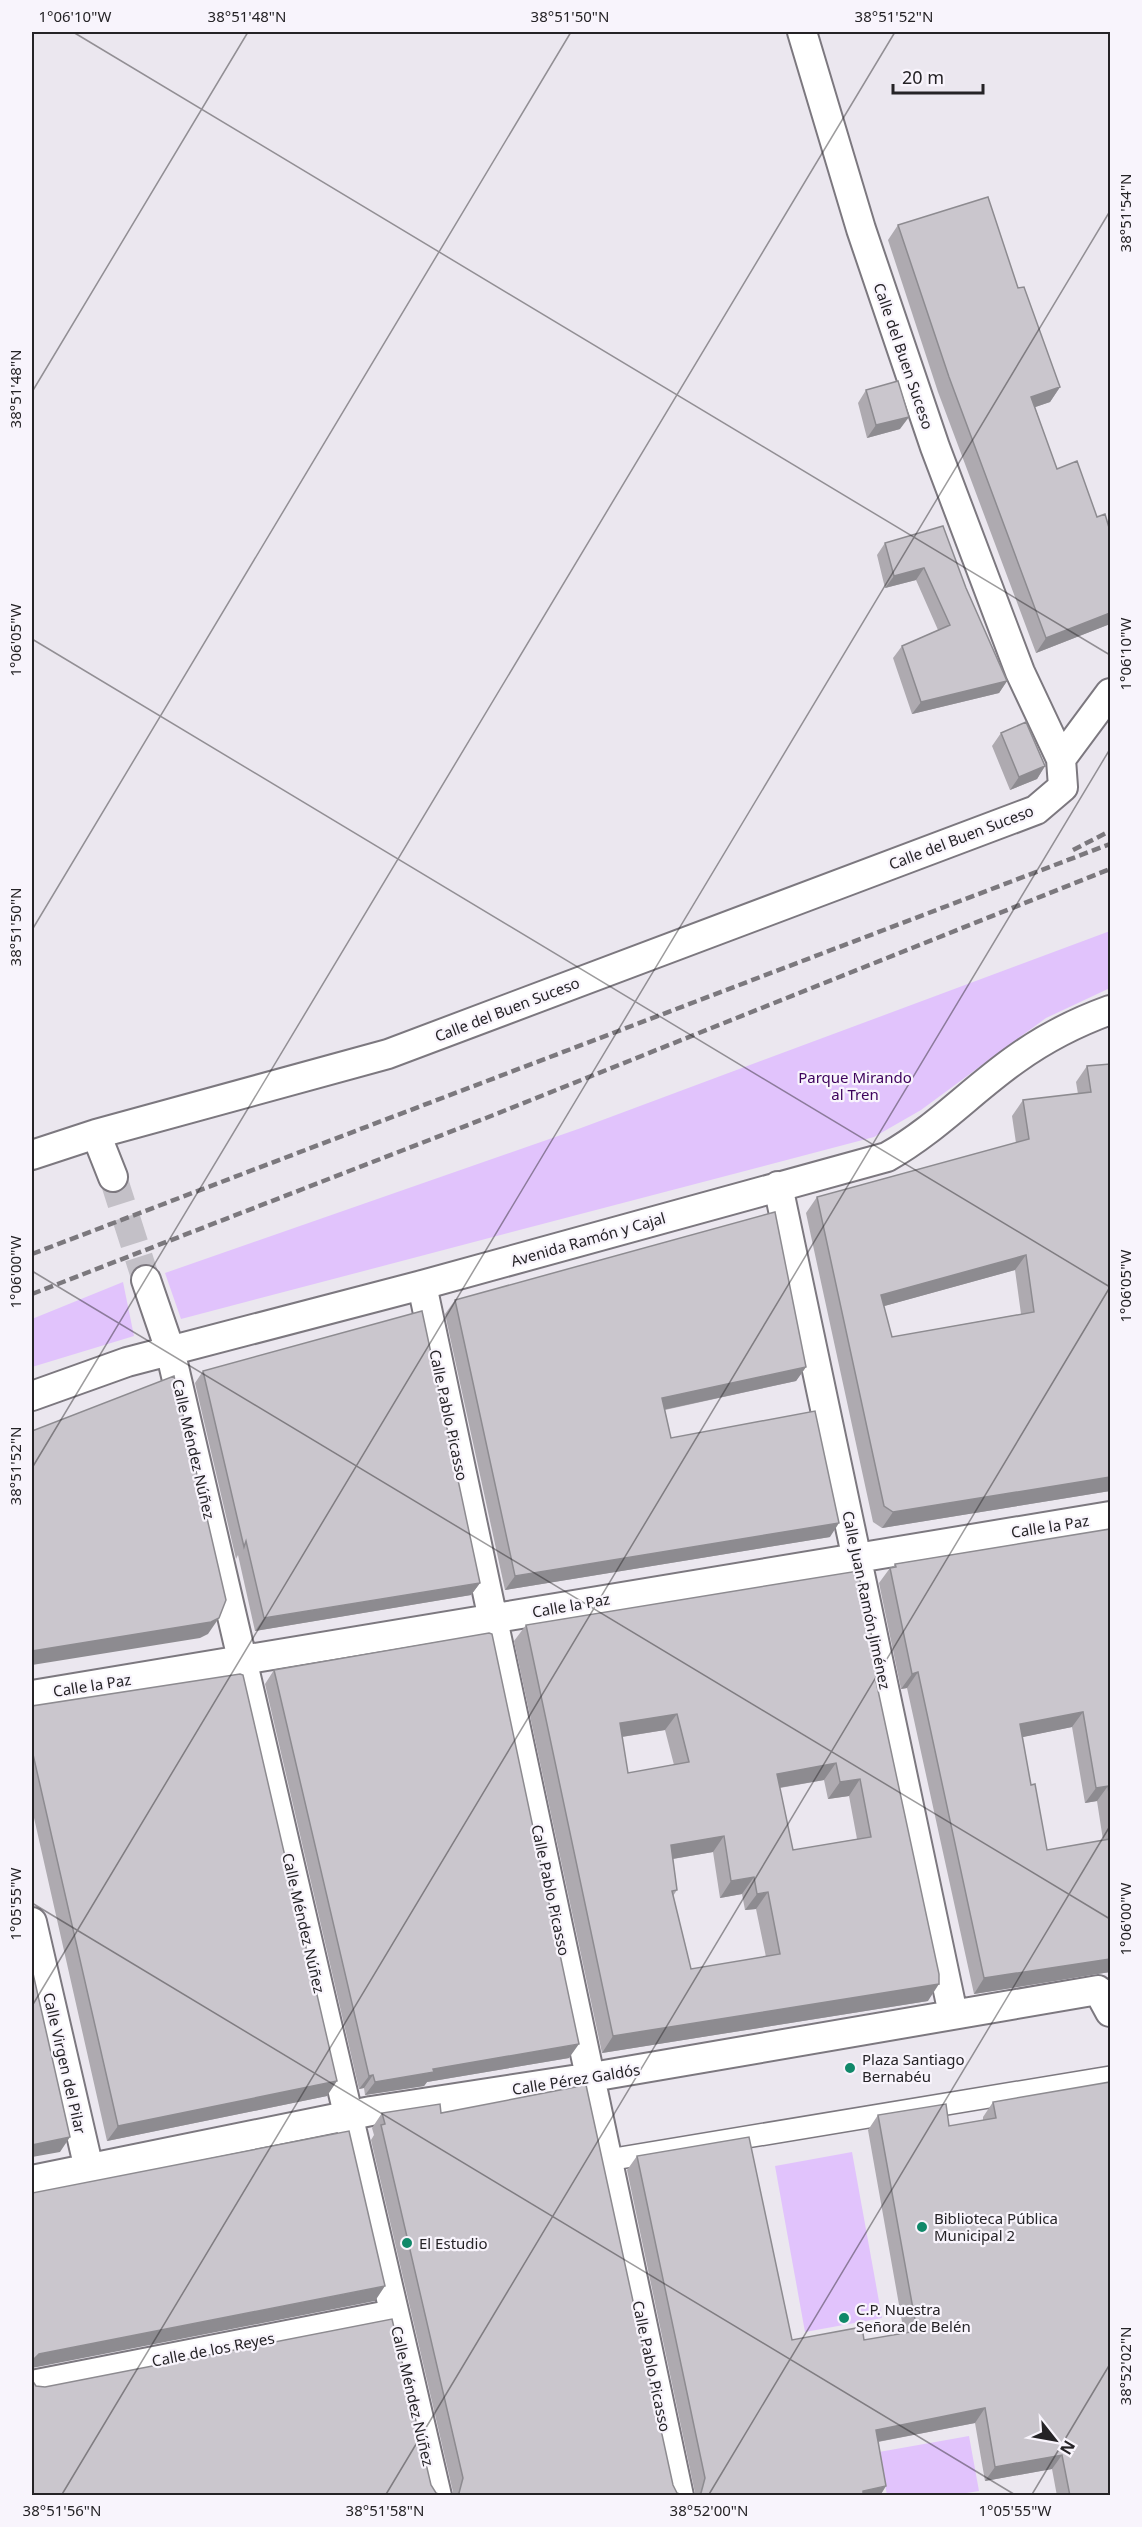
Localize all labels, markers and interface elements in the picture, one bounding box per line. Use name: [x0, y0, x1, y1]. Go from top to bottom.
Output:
text: 1°06'10"W: [38, 6, 112, 26]
text: 38°51'48"N: [208, 6, 286, 26]
text: 38°51'50"N: [531, 6, 609, 26]
text: 38°51'52"N: [855, 6, 933, 26]
scale bar: [893, 57, 983, 95]
text: 20 m: [902, 65, 944, 89]
text: 38°51'54"N: [1115, 174, 1135, 252]
street label: Calle del Buen Suceso: [870, 280, 938, 432]
text: 38°51'48"N: [5, 350, 25, 428]
text: 1°06'05"W: [5, 603, 25, 677]
text: 1°06'10"W: [1115, 617, 1135, 691]
street label: Calle del Buen Suceso: [886, 800, 1036, 874]
text: 38°51'50"N: [5, 888, 25, 966]
street label: Calle del Buen Suceso: [432, 972, 582, 1046]
park label: Parque Mirando al Tren: [798, 1067, 912, 1104]
street label: Avenida Ramón y Cajal: [508, 1207, 668, 1271]
text: 1°06'00"W: [5, 1235, 25, 1309]
text: 1°06'05"W: [1115, 1249, 1135, 1323]
street label: Calle Pablo Picasso: [425, 1348, 473, 1482]
street label: Calle Méndez Núñez: [168, 1377, 220, 1521]
text: 38°51'52"N: [5, 1427, 25, 1505]
street label: Calle Juan Ramón Jiménez: [838, 1509, 896, 1691]
street label: Calle la Paz: [1010, 1510, 1090, 1542]
street label: Calle la Paz: [530, 1588, 612, 1622]
street label: Calle la Paz: [52, 1669, 132, 1701]
street label: Calle Pablo Picasso: [527, 1823, 575, 1957]
street label: Calle Méndez Núñez: [278, 1851, 330, 1995]
text: 1°05'55"W: [5, 1867, 25, 1941]
text: 1°06'00"W: [1115, 1882, 1135, 1956]
street label: Calle Virgen del Pilar: [39, 1990, 91, 2136]
place label: Plaza Santiago Bernabéu: [862, 2049, 965, 2086]
street label: Calle Pérez Galdós: [511, 2059, 641, 2099]
marker: Plaza Santiago Bernabéu: [843, 2061, 857, 2075]
place label: Biblioteca Pública Municipal 2: [934, 2208, 1058, 2245]
marker: Biblioteca Pública Municipal 2: [915, 2220, 929, 2234]
place label: El Estudio: [419, 2233, 488, 2253]
marker: El Estudio: [400, 2236, 414, 2250]
street label: Calle Pablo Picasso: [628, 2299, 676, 2433]
place label: C.P. Nuestra Señora de Belén: [856, 2299, 971, 2336]
marker: C.P. Nuestra Señora de Belén: [837, 2311, 851, 2325]
street label: Calle Méndez Núñez: [387, 2324, 439, 2468]
street label: Calle de los Reyes: [150, 2327, 276, 2371]
text: 38°52'02"N: [1115, 2327, 1135, 2405]
north arrow: [1025, 2410, 1085, 2470]
text: N: [1055, 2436, 1081, 2459]
text: 38°51'56"N: [23, 2500, 101, 2520]
text: 38°51'58"N: [346, 2500, 424, 2520]
text: 38°52'00"N: [670, 2500, 748, 2520]
text: 1°05'55"W: [978, 2500, 1052, 2520]

